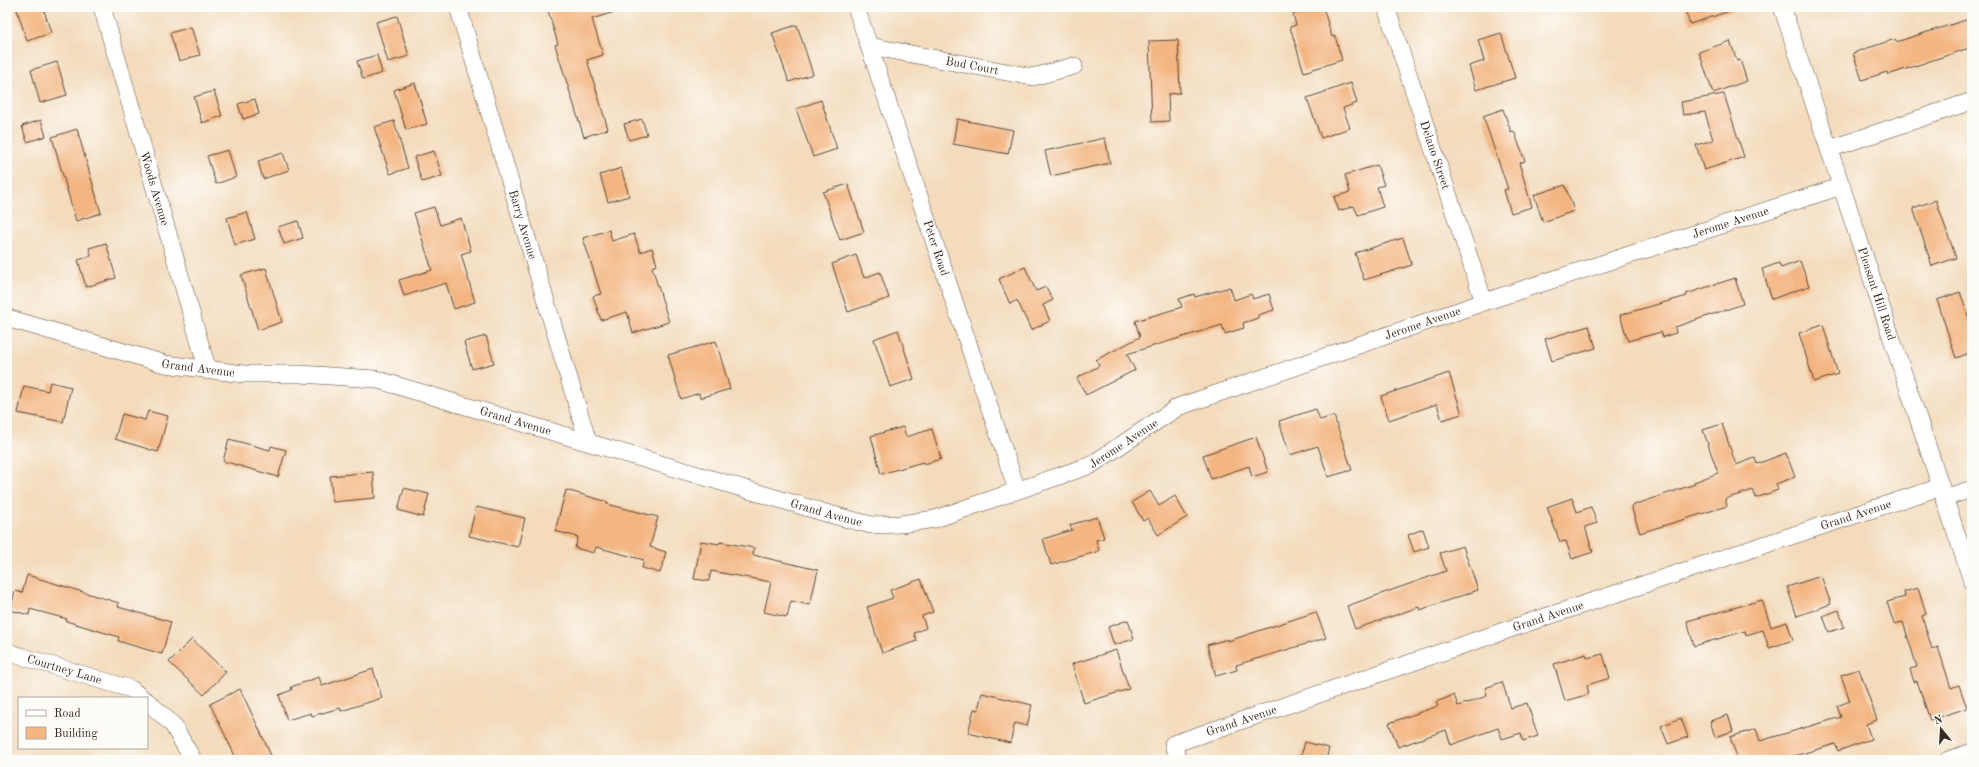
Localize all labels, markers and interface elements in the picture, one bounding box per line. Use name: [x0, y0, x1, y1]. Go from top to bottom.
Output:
street label: Bud Court: [944, 56, 1000, 77]
street label: Delano Street: [1417, 119, 1451, 191]
street label: Woods Avenue: [137, 150, 170, 228]
street label: Barry Avenue: [506, 189, 538, 261]
street label: Jerome Avenue: [1691, 205, 1771, 241]
street label: Peter Road: [921, 219, 950, 278]
street label: Pleasant Hill Road: [1855, 246, 1897, 342]
street label: Jerome Avenue: [1383, 305, 1463, 343]
street label: Grand Avenue: [161, 359, 236, 380]
street label: Grand Avenue: [478, 405, 553, 438]
street label: Jerome Avenue: [1088, 417, 1161, 471]
street label: Grand Avenue: [789, 498, 864, 529]
street label: Grand Avenue: [1819, 498, 1893, 533]
street label: Grand Avenue: [1511, 600, 1586, 634]
street label: Courtney Lane: [25, 653, 103, 687]
legend: [18, 697, 148, 749]
street label: Grand Avenue: [1205, 704, 1279, 739]
text: Road: [54, 708, 81, 720]
north arrow: [1921, 709, 1961, 749]
text: N: [1933, 714, 1945, 727]
text: Building: [54, 728, 98, 740]

